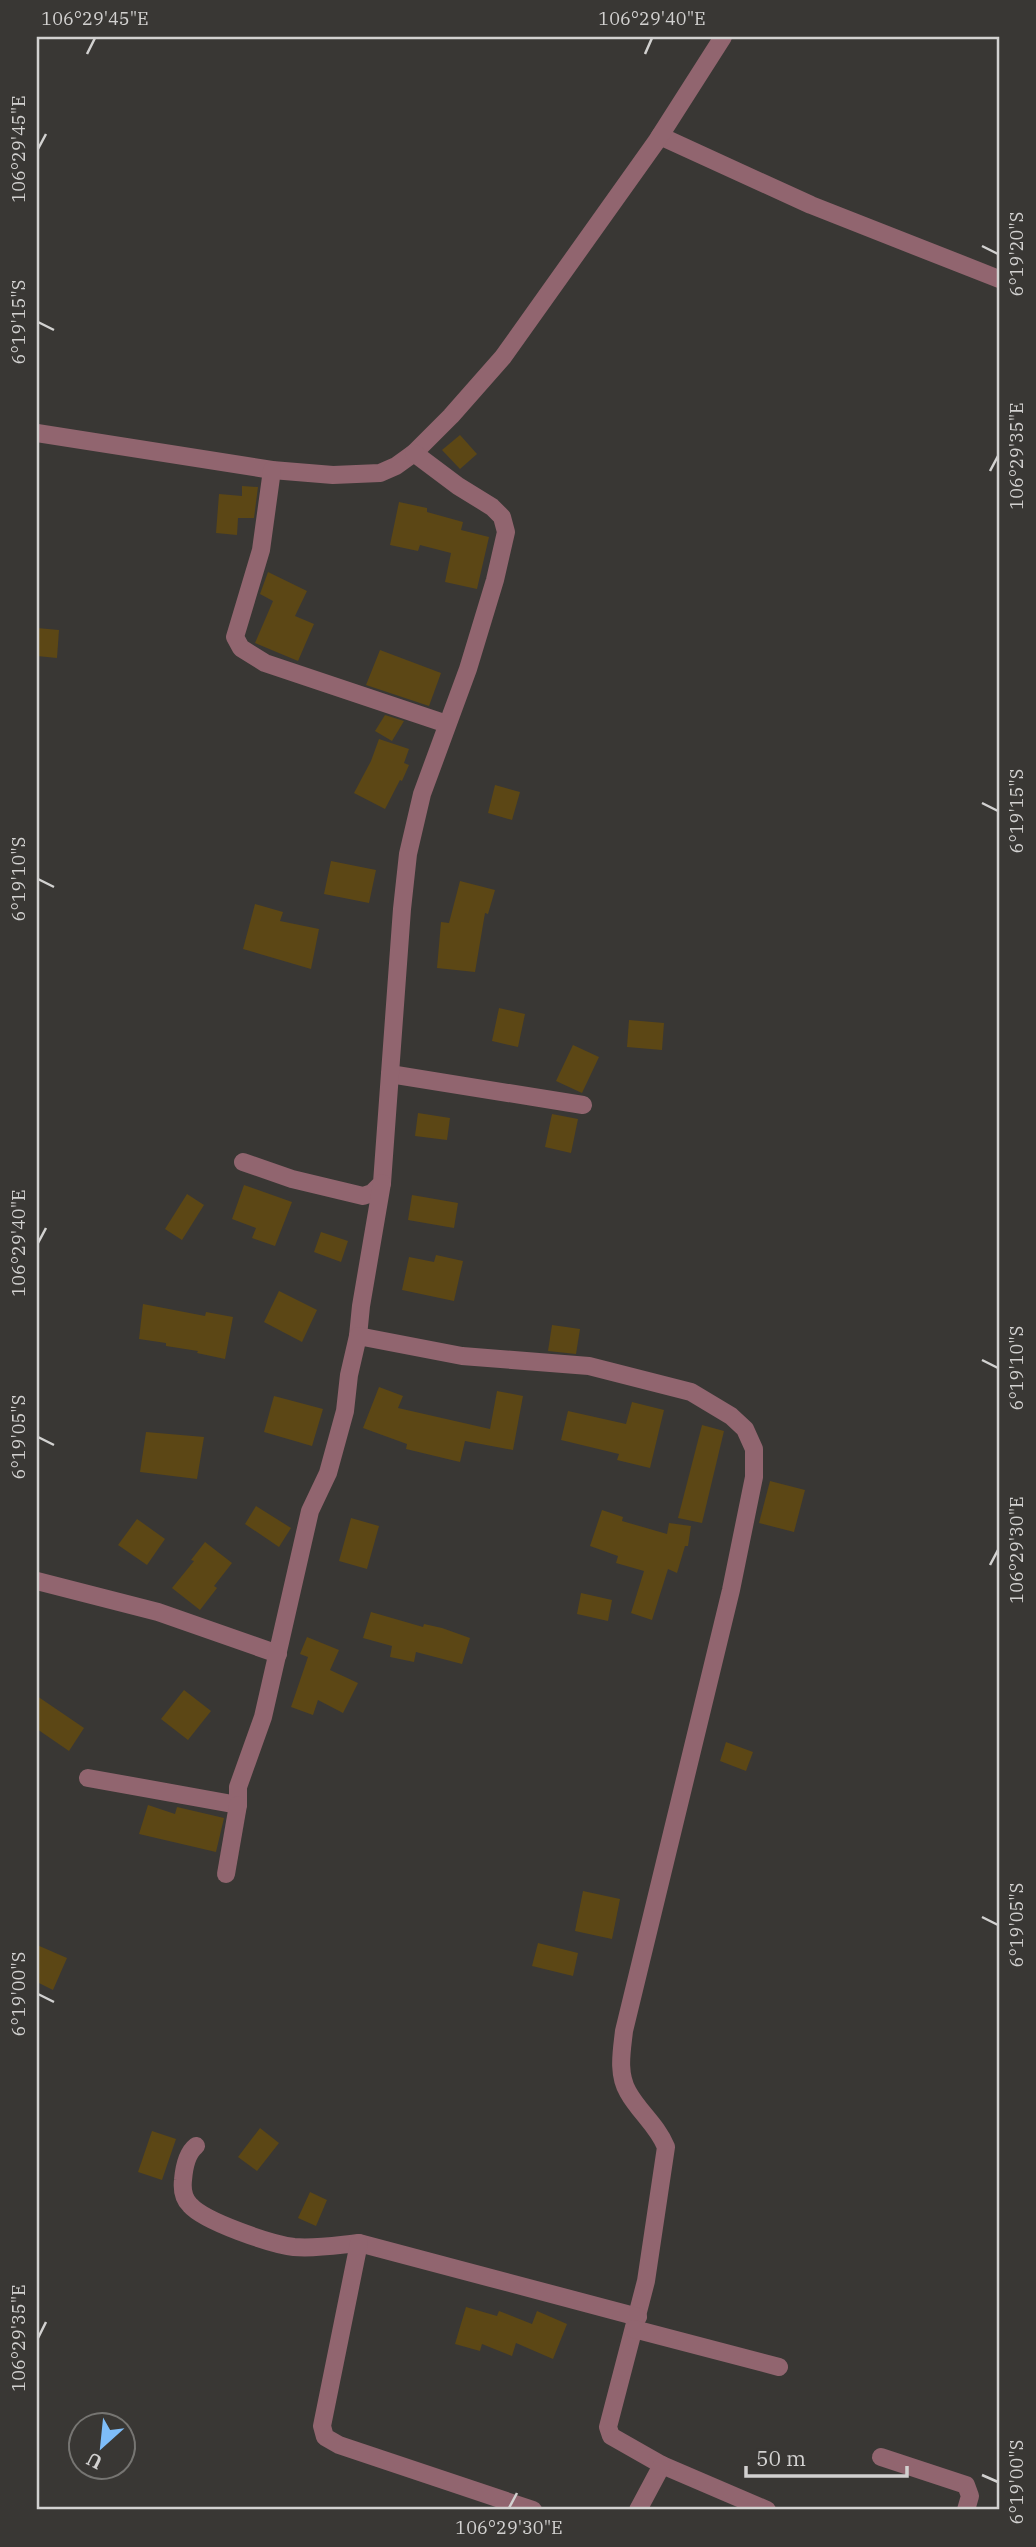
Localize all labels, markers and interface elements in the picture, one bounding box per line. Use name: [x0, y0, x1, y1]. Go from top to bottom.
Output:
text: 106°29'45"E: [41, 7, 149, 30]
text: 106°29'40"E: [598, 7, 706, 30]
text: 106°29'45"E: [7, 95, 30, 203]
text: 6°19'20"S: [1005, 212, 1028, 296]
text: 6°19'15"S: [7, 280, 30, 364]
text: 106°29'35"E: [1005, 402, 1028, 510]
text: 6°19'15"S: [1005, 769, 1028, 853]
text: 6°19'10"S: [7, 837, 30, 921]
text: 106°29'40"E: [7, 1189, 30, 1297]
text: 6°19'10"S: [1005, 1326, 1028, 1410]
text: 6°19'05"S: [7, 1395, 30, 1479]
text: 106°29'30"E: [1005, 1496, 1028, 1604]
text: 6°19'05"S: [1005, 1883, 1028, 1967]
text: 6°19'00"S: [7, 1952, 30, 2036]
text: 106°29'35"E: [7, 2284, 30, 2392]
north arrow: [66, 2410, 136, 2480]
scale bar: [746, 2435, 906, 2479]
text: 6°19'00"S: [1005, 2440, 1028, 2524]
text: 50 m: [756, 2444, 806, 2472]
text: U: [82, 2447, 106, 2475]
text: 106°29'30"E: [455, 2516, 563, 2539]

